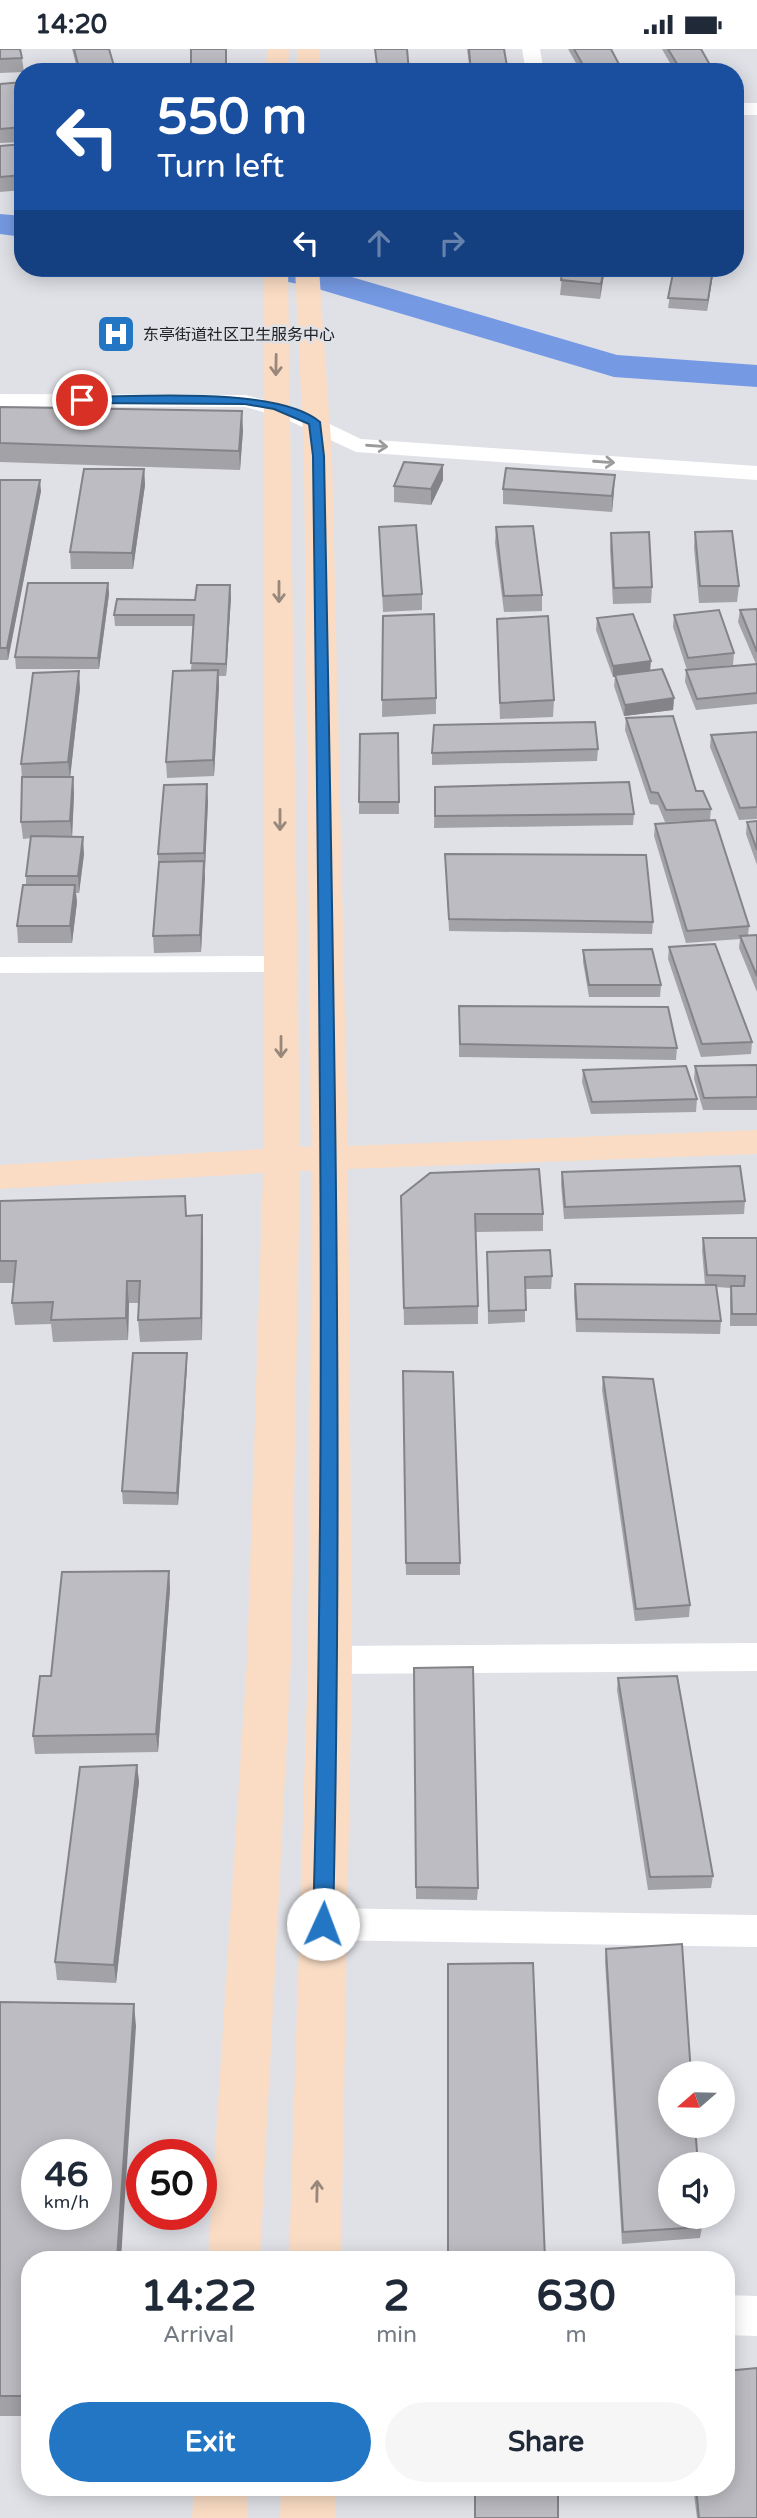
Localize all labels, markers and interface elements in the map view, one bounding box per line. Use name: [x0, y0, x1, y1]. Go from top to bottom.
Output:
text: 14:20: [35, 9, 107, 40]
text: 550 m: [157, 88, 307, 147]
icon: left: [42, 91, 133, 182]
text: Turn left: [157, 148, 284, 186]
icon: left: [287, 224, 325, 262]
icon: ahead: [360, 224, 398, 262]
icon: right: [433, 224, 471, 262]
hospital icon: 东亭街道社区卫生服务中心: [95, 313, 137, 355]
place label: 东亭街道社区卫生服务中心: [143, 325, 335, 345]
one-way arrow: [269, 353, 283, 376]
pin: [52, 370, 112, 430]
icon: arrive: [63, 381, 101, 419]
one-way arrow: [365, 440, 388, 453]
one-way arrow: [592, 456, 615, 469]
one-way arrow: [272, 580, 286, 603]
one-way arrow: [273, 808, 287, 831]
one-way arrow: [274, 1035, 288, 1058]
position arrow: [286, 1887, 360, 1961]
north arrow: [658, 2061, 735, 2139]
map controls: [658, 2061, 735, 2229]
speed limit sign: 50: [126, 2139, 217, 2230]
button: sound: [658, 2152, 735, 2229]
text: 46: [45, 2154, 88, 2196]
one-way arrow: [310, 2180, 323, 2203]
text: km/h: [44, 2191, 89, 2213]
text: 14:22: [140, 2271, 257, 2322]
text: 2: [383, 2271, 410, 2322]
text: 630: [536, 2271, 616, 2322]
text: Arrival: [163, 2321, 234, 2349]
text: min: [376, 2321, 417, 2349]
text: m: [565, 2321, 587, 2349]
button: Exit: [49, 2402, 371, 2482]
button: Share: [385, 2402, 707, 2482]

